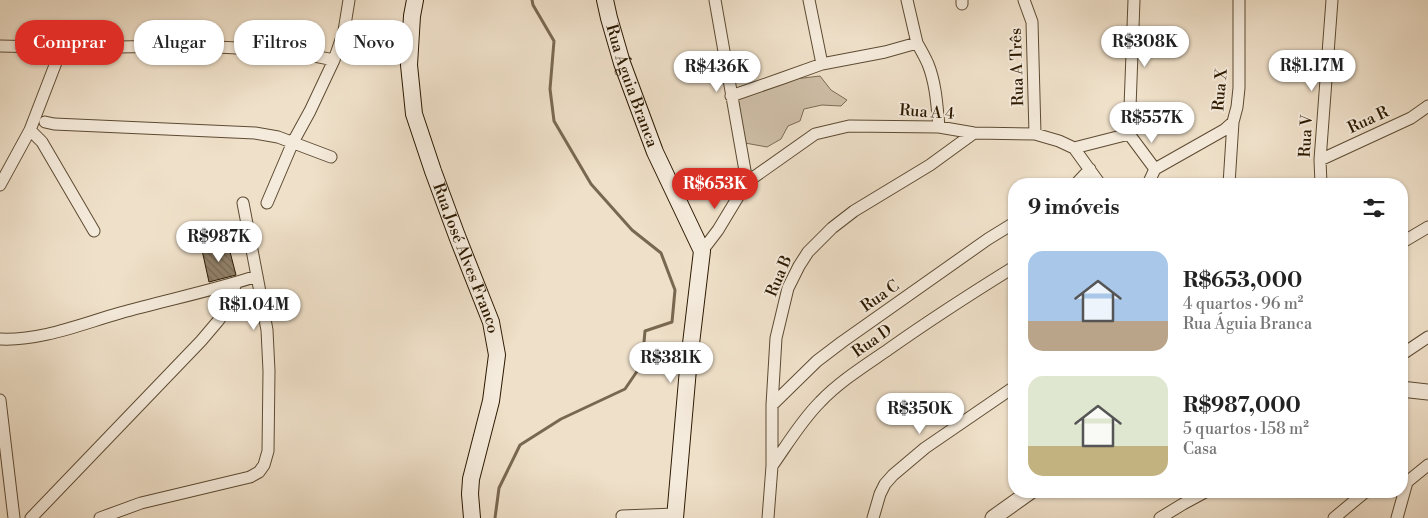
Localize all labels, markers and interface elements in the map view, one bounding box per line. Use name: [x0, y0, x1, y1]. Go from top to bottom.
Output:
chip: Comprar: [15, 20, 124, 65]
chip: Alugar: [134, 20, 224, 65]
chip: Filtros: [234, 20, 325, 65]
chip: Novo: [335, 20, 413, 65]
street label: Rua Águia Branca: [601, 22, 663, 151]
pin: R$308K: [1104, 26, 1186, 68]
street label: Rua A Três: [1006, 28, 1028, 106]
text: R$308K: [1112, 32, 1178, 52]
pin: R$1.17M: [1266, 49, 1358, 92]
pin: R$436K: [676, 51, 758, 93]
text: R$1.17M: [1280, 56, 1344, 76]
text: R$436K: [685, 57, 749, 77]
street label: Rua X: [1208, 67, 1232, 112]
street label: Rua A 4: [899, 100, 956, 124]
pin: R$557K: [1111, 102, 1193, 144]
street label: Rua R: [1344, 102, 1392, 138]
text: R$557K: [1120, 108, 1184, 128]
street label: Rua V: [1295, 113, 1317, 158]
pin: R$653K: [674, 168, 756, 210]
text: R$653K: [683, 174, 747, 194]
street label: Rua José Alves Franco: [428, 180, 503, 335]
icon: filters: [1360, 194, 1388, 222]
text: 9 imóveis: [1028, 195, 1119, 221]
pin: R$987K: [178, 220, 260, 263]
text: R$987K: [187, 227, 251, 247]
street label: Rua B: [761, 252, 797, 300]
text: R$653,000: [1183, 268, 1302, 294]
icon: home: [1068, 271, 1128, 331]
street label: Rua C: [857, 276, 903, 316]
pin: R$1.04M: [208, 288, 300, 331]
text: 4 quartos · 96 m²: [1183, 294, 1303, 314]
text: R$1.04M: [219, 295, 289, 315]
text: Rua Águia Branca: [1183, 314, 1312, 334]
street label: Rua D: [848, 320, 896, 362]
pin: R$381K: [630, 342, 712, 384]
text: R$381K: [640, 348, 702, 368]
pin: R$350K: [879, 392, 961, 435]
text: R$987,000: [1183, 393, 1301, 419]
icon: home: [1068, 396, 1128, 456]
text: R$350K: [887, 399, 953, 419]
text: 5 quartos · 158 m²: [1183, 419, 1309, 439]
text: Casa: [1183, 439, 1217, 459]

